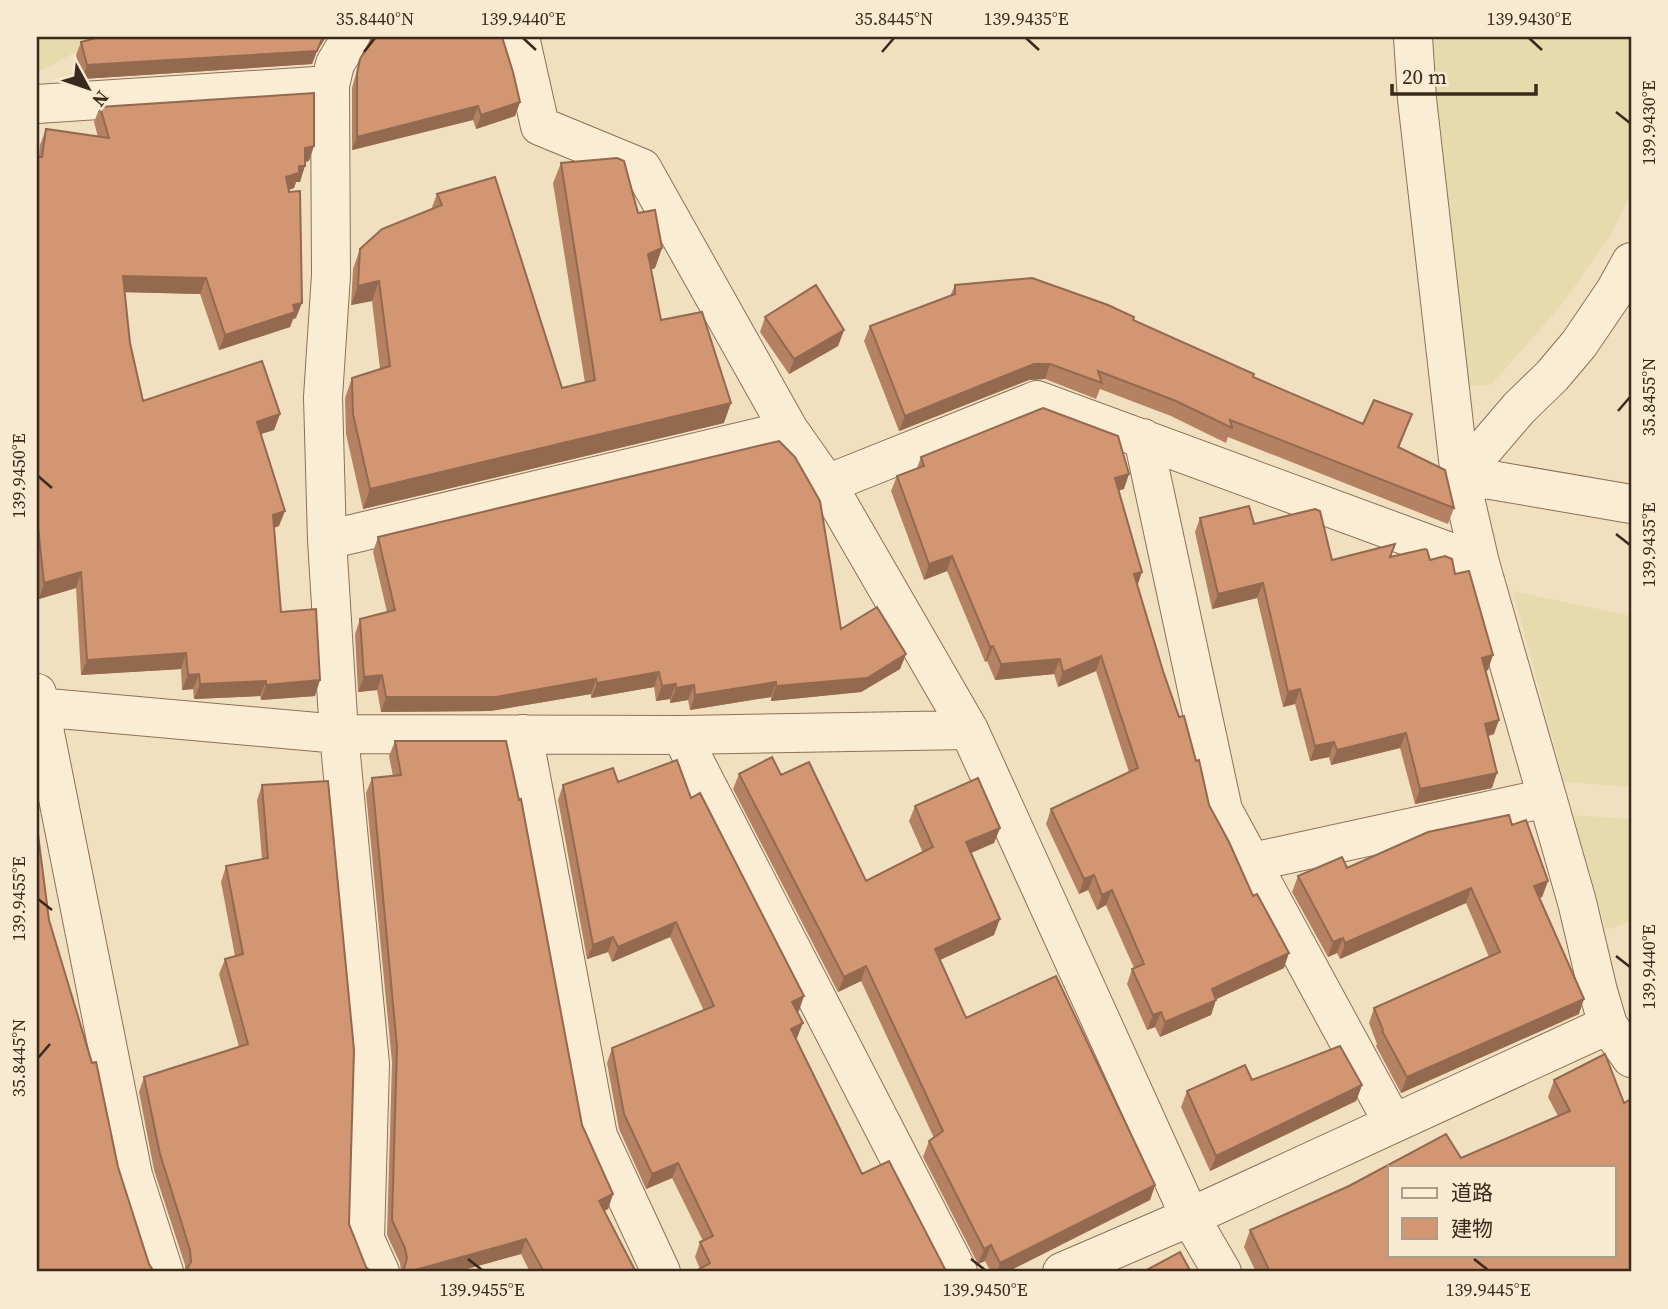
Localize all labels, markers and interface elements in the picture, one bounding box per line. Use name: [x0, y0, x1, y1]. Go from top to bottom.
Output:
text: 35.8440°N: [336, 6, 414, 31]
text: 139.9440°E: [480, 6, 566, 31]
text: 35.8445°N: [855, 6, 933, 31]
text: 139.9435°E: [983, 6, 1069, 31]
text: 139.9430°E: [1486, 6, 1572, 31]
north arrow: [52, 52, 122, 122]
scale bar: [1392, 52, 1535, 96]
text: 20 m: [1402, 62, 1447, 91]
text: 139.9430°E: [1636, 80, 1661, 166]
text: N: [87, 85, 115, 113]
text: 35.8455°N: [1636, 358, 1661, 436]
text: 139.9450°E: [6, 433, 31, 519]
text: 139.9435°E: [1636, 502, 1661, 588]
text: 139.9455°E: [6, 856, 31, 942]
text: 139.9440°E: [1636, 924, 1661, 1010]
text: 35.8445°N: [6, 1019, 31, 1097]
legend: [1388, 1166, 1616, 1256]
text: 道路: [1451, 1178, 1493, 1207]
text: 建物: [1451, 1214, 1493, 1243]
text: 139.9455°E: [439, 1277, 525, 1302]
text: 139.9450°E: [942, 1277, 1028, 1302]
text: 139.9445°E: [1445, 1277, 1531, 1302]

